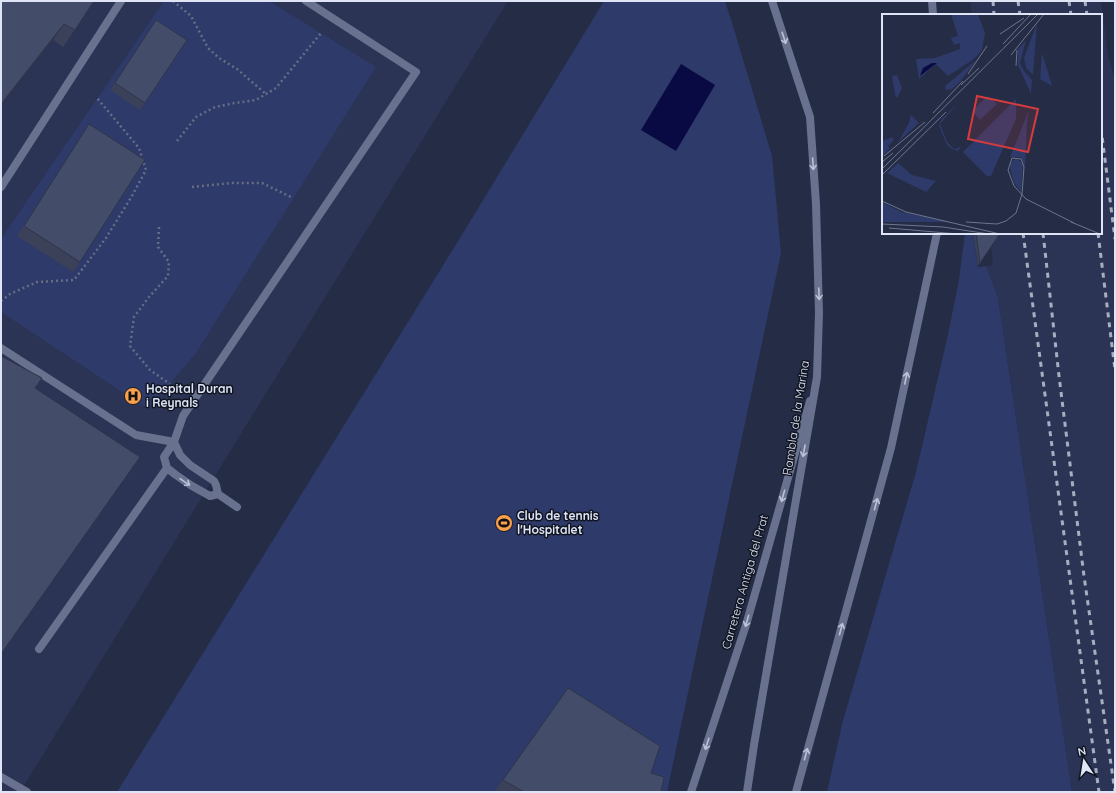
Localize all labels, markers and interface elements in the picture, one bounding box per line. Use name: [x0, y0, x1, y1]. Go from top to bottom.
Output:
inset map: [882, 14, 1102, 234]
one-way arrow: [781, 31, 788, 44]
one-way arrow: [810, 157, 817, 170]
one-way arrow: [815, 287, 823, 300]
street label: Rambla de la Marina: [779, 359, 812, 476]
one-way arrow: [903, 371, 911, 384]
place label: Hospital Duran i Reynals: [146, 381, 233, 410]
hospital icon: Hospital Duran i Reynals: [123, 386, 143, 406]
one-way arrow: [800, 444, 808, 457]
one-way arrow: [179, 478, 190, 486]
one-way arrow: [779, 489, 786, 502]
one-way arrow: [872, 498, 880, 511]
place label: Club de tennis l'Hospitalet: [517, 508, 599, 537]
sports icon: Club de tennis l'Hospitalet: [494, 513, 514, 533]
street label: Carretera Antiga del Prat: [718, 513, 771, 651]
one-way arrow: [743, 614, 750, 627]
one-way arrow: [838, 623, 845, 636]
one-way arrow: [703, 738, 710, 751]
north arrow: [1064, 741, 1104, 781]
text: N: [1077, 744, 1087, 759]
one-way arrow: [803, 748, 810, 761]

